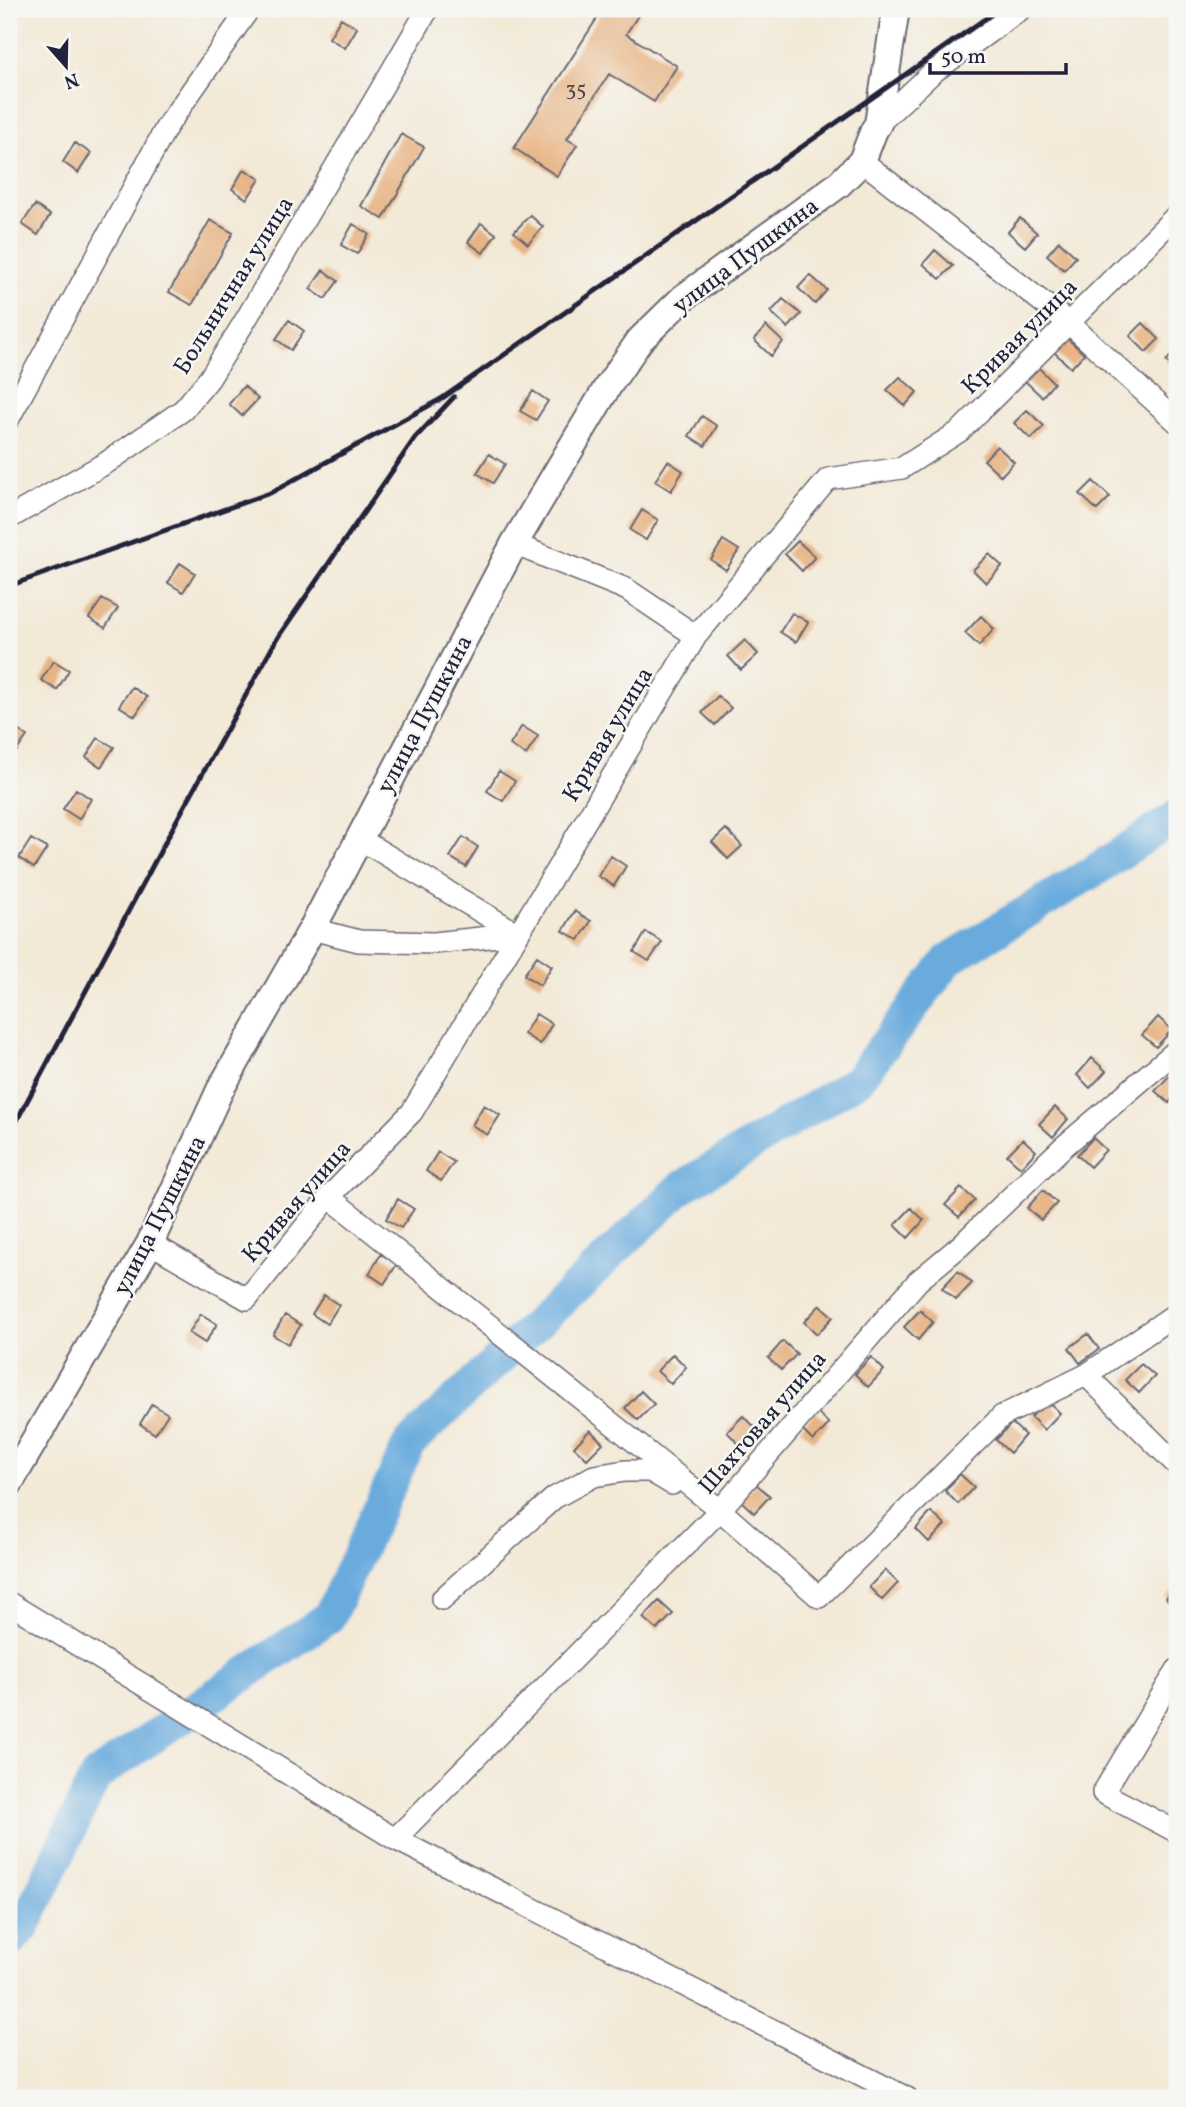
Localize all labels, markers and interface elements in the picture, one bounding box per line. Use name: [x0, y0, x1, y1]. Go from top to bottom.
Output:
north arrow: [32, 32, 102, 102]
scale bar: [930, 32, 1067, 76]
text: 50 m: [941, 43, 986, 72]
text: N: [60, 66, 82, 95]
house number: 35: [566, 75, 586, 104]
street label: Больничная улица: [166, 190, 303, 382]
street label: улица Пушкина: [666, 190, 827, 323]
street label: Кривая улица: [955, 272, 1086, 403]
street label: улица Пушкина: [370, 629, 482, 800]
street label: Кривая улица: [555, 661, 662, 809]
street label: улица Пушкина: [106, 1130, 216, 1302]
street label: Кривая улица: [235, 1134, 360, 1271]
street label: Шахтовая улица: [691, 1344, 836, 1503]

